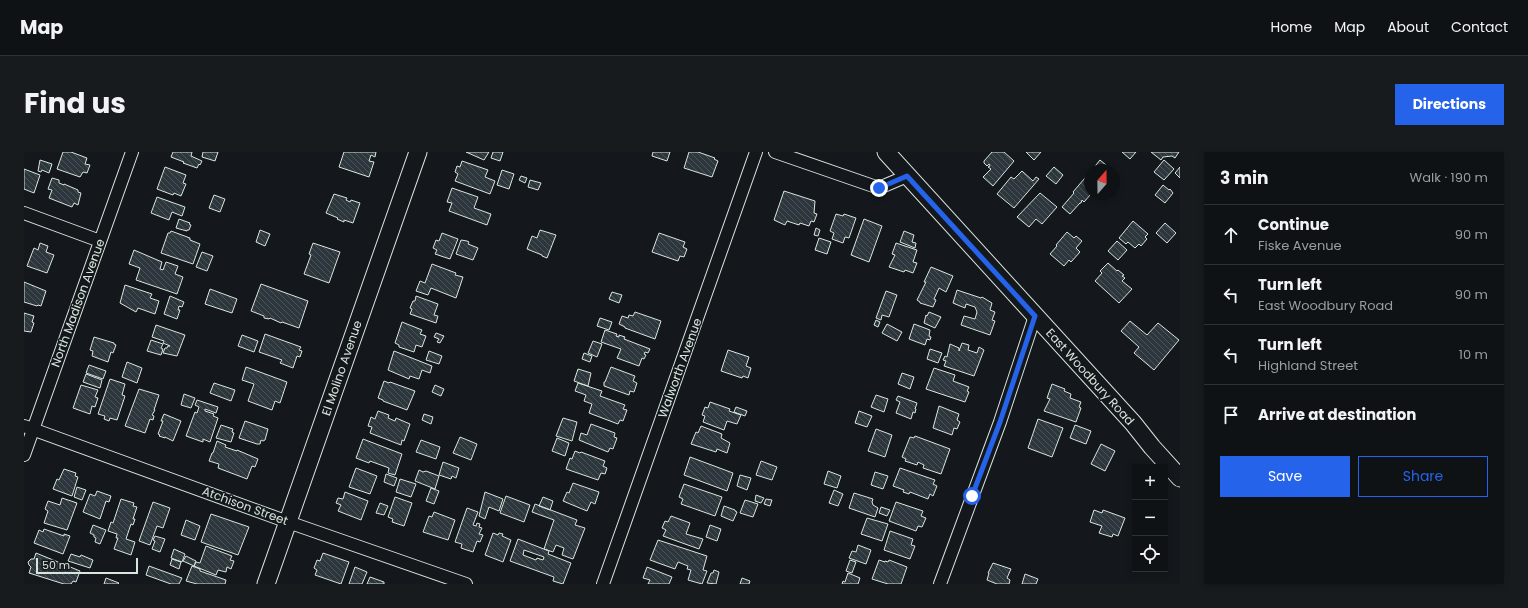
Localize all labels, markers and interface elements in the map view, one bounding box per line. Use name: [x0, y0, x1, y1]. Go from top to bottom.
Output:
text: Map: [20, 14, 63, 41]
text: Home: [1270, 17, 1312, 37]
text: Map: [1334, 17, 1365, 37]
text: About: [1387, 17, 1429, 37]
text: Contact: [1451, 17, 1508, 37]
text: Find us: [24, 84, 126, 123]
button: Directions: [1395, 84, 1504, 125]
north arrow: [1084, 164, 1120, 200]
text: 3 min: [1220, 166, 1268, 190]
text: Walk · 190 m: [1410, 168, 1488, 187]
route end: [870, 179, 888, 197]
text: Continue: [1258, 214, 1329, 235]
icon: ahead: [1220, 224, 1242, 246]
text: 90 m: [1455, 225, 1488, 244]
street label: North Madison Avenue: [46, 236, 109, 369]
text: Fiske Avenue: [1258, 236, 1342, 255]
text: Turn left: [1258, 274, 1322, 295]
icon: left: [1220, 284, 1242, 306]
text: 90 m: [1455, 285, 1488, 304]
text: East Woodbury Road: [1258, 296, 1393, 315]
street label: Walworth Avenue: [654, 316, 705, 420]
street label: El Molino Avenue: [317, 318, 366, 418]
street label: East Woodbury Road: [1042, 325, 1138, 429]
text: Turn left: [1258, 334, 1322, 355]
icon: left: [1220, 344, 1242, 366]
text: 10 m: [1459, 345, 1488, 364]
text: Highland Street: [1258, 356, 1358, 375]
icon: arrive: [1220, 404, 1242, 426]
text: Arrive at destination: [1258, 404, 1416, 425]
button: Save: [1220, 456, 1350, 497]
button: Share: [1358, 456, 1488, 497]
map controls: [1132, 464, 1168, 572]
button: +: [1132, 464, 1168, 500]
street label: Atchison Street: [200, 482, 291, 529]
route start: [963, 487, 981, 505]
button: −: [1132, 500, 1168, 536]
button: locate: [1132, 536, 1168, 572]
scale bar: [36, 556, 138, 575]
text: 50 m: [42, 557, 70, 573]

